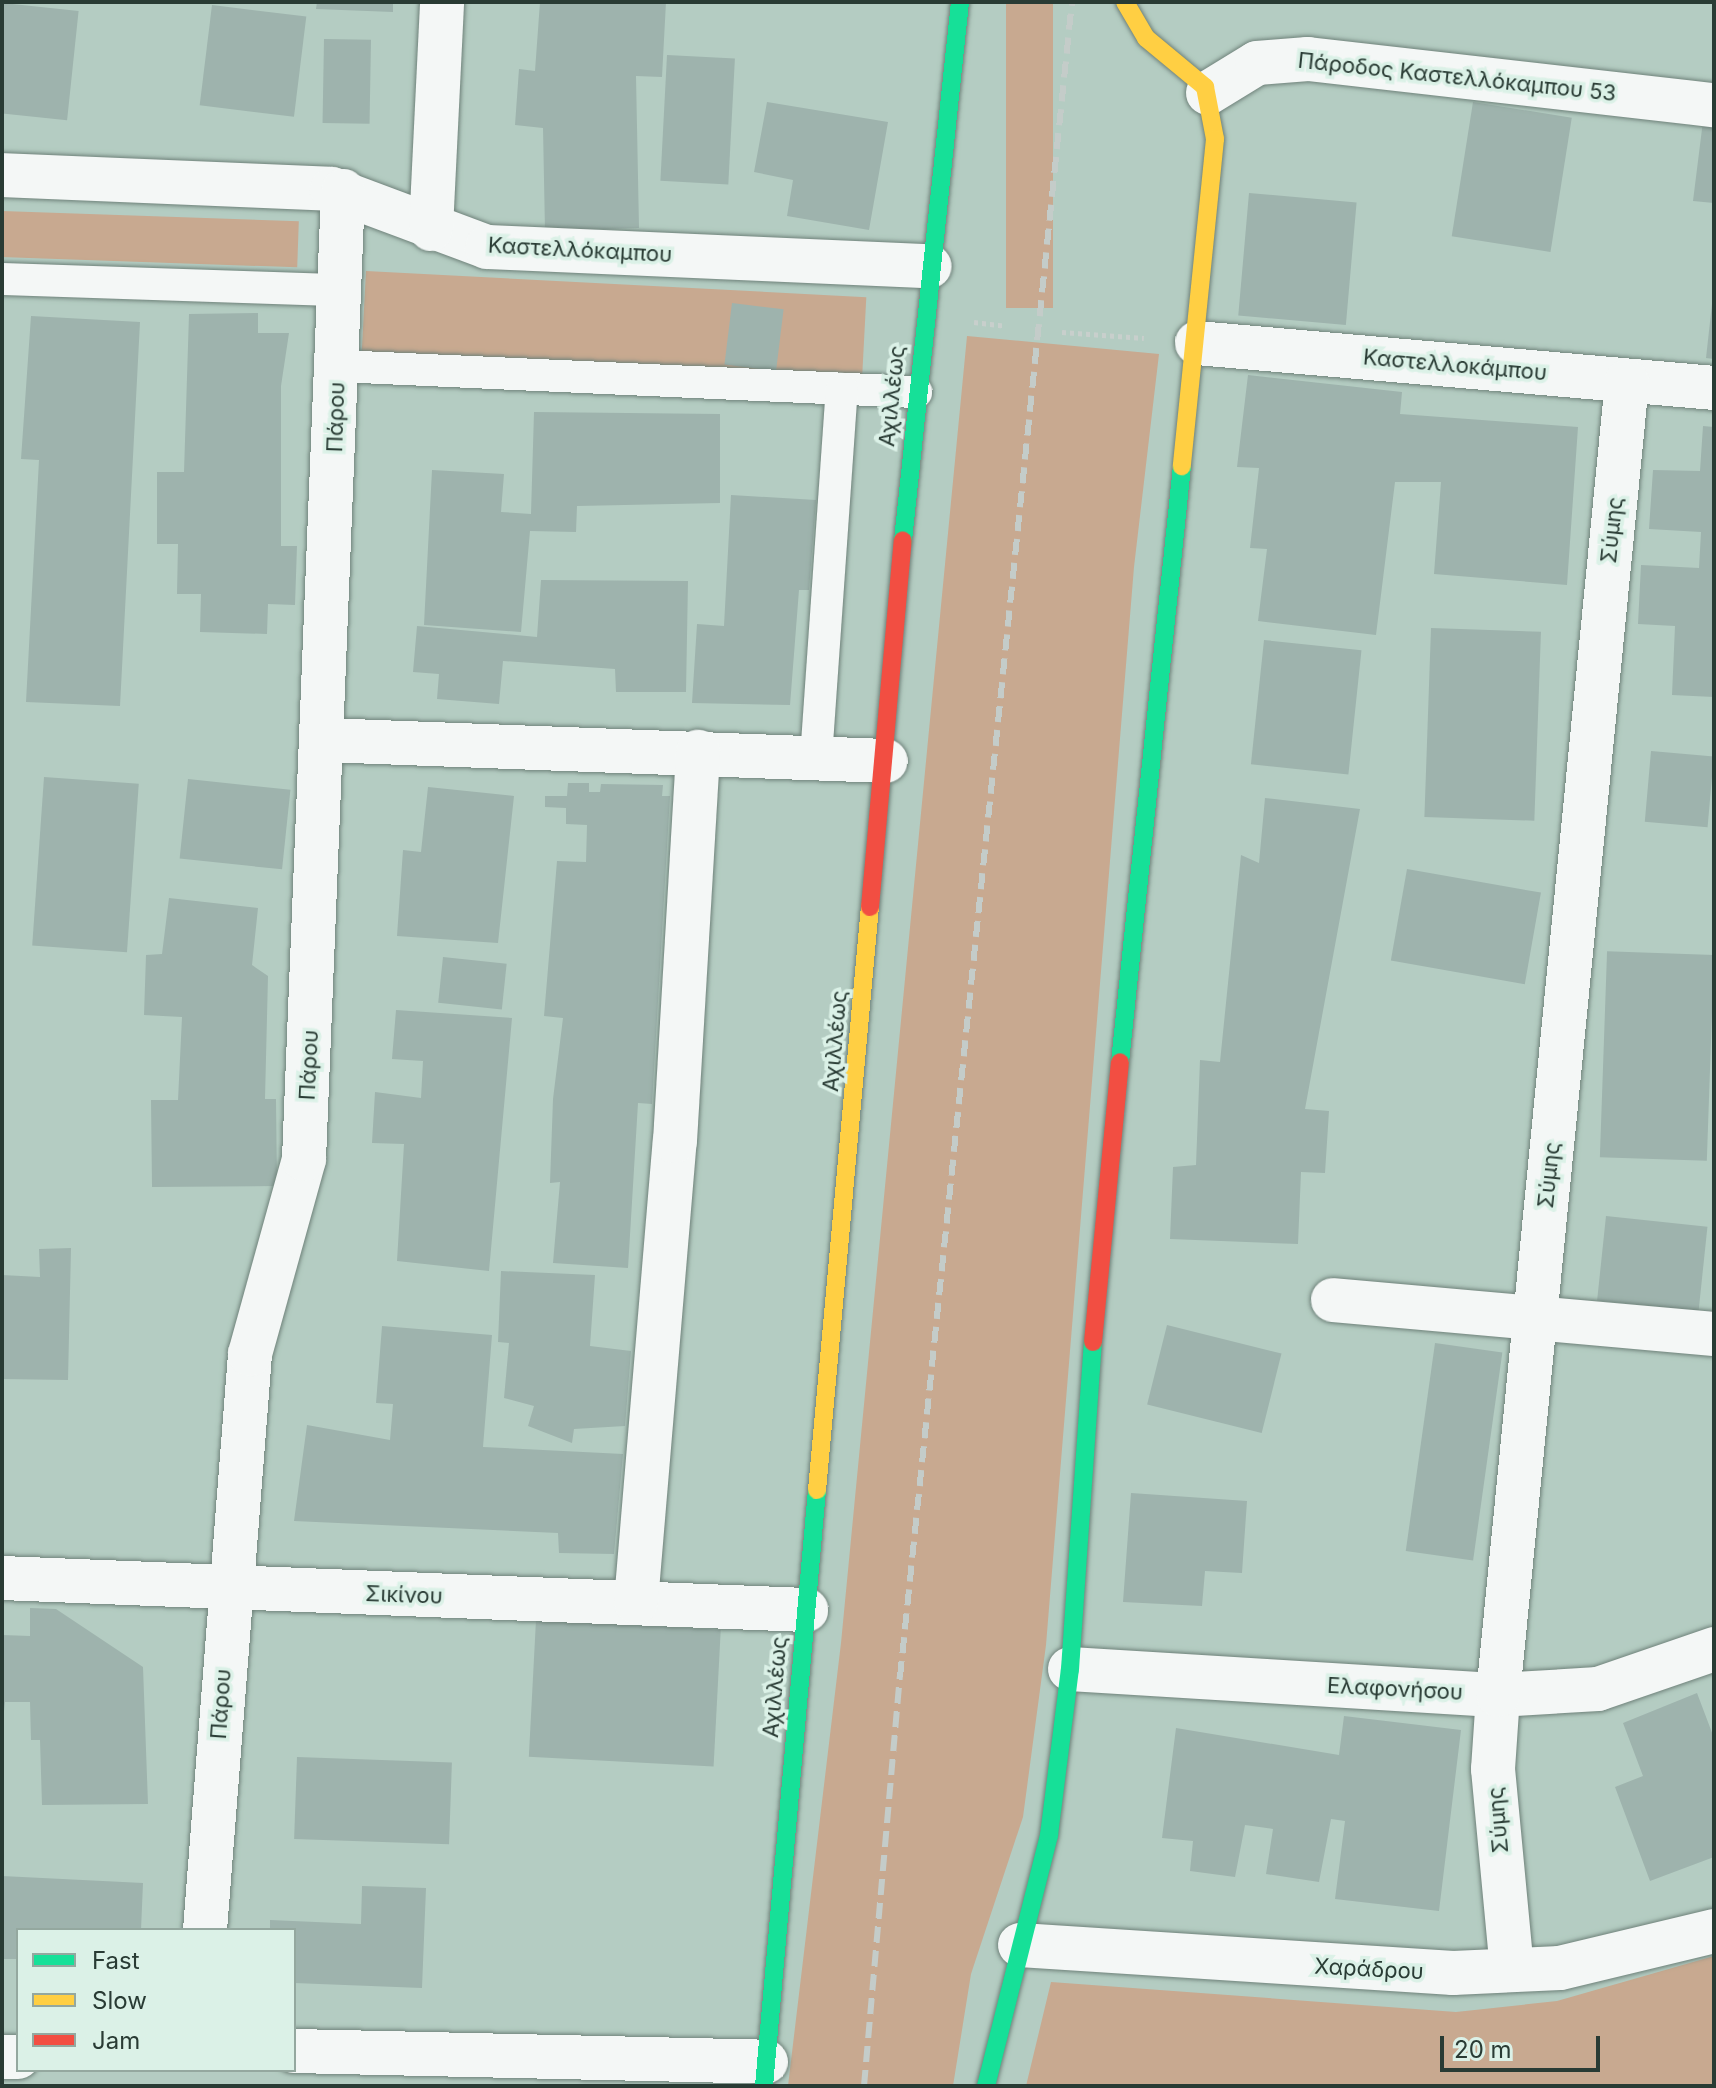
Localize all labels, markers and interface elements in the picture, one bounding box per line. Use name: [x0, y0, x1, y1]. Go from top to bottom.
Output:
street label: Πάροδος Καστελλόκαμπου 53: [1297, 47, 1617, 107]
street label: Καστελλόκαμπου: [487, 232, 673, 268]
street label: Αχιλλέως: [874, 344, 910, 448]
street label: Καστελλοκάμπου: [1362, 344, 1548, 386]
street label: Πάρου: [322, 381, 350, 453]
street label: Σύμης: [1595, 496, 1629, 564]
street label: Αχιλλέως: [817, 989, 853, 1093]
street label: Πάρου: [294, 1029, 324, 1101]
street label: Σύμης: [1532, 1141, 1566, 1209]
street label: Σικίνου: [365, 1580, 443, 1610]
street label: Αχιλλέως: [757, 1635, 793, 1739]
street label: Πάρου: [205, 1668, 237, 1740]
street label: Ελαφονήσου: [1326, 1672, 1464, 1706]
street label: Σύμης: [1482, 1786, 1514, 1854]
legend: [16, 1928, 296, 2072]
text: Fast: [92, 1946, 140, 1975]
street label: Χαράδρου: [1314, 1953, 1424, 1985]
text: Slow: [92, 1986, 147, 2015]
scale bar: [1444, 2020, 1604, 2070]
text: Jam: [92, 2026, 140, 2055]
text: 20 m: [1454, 2035, 1512, 2064]

